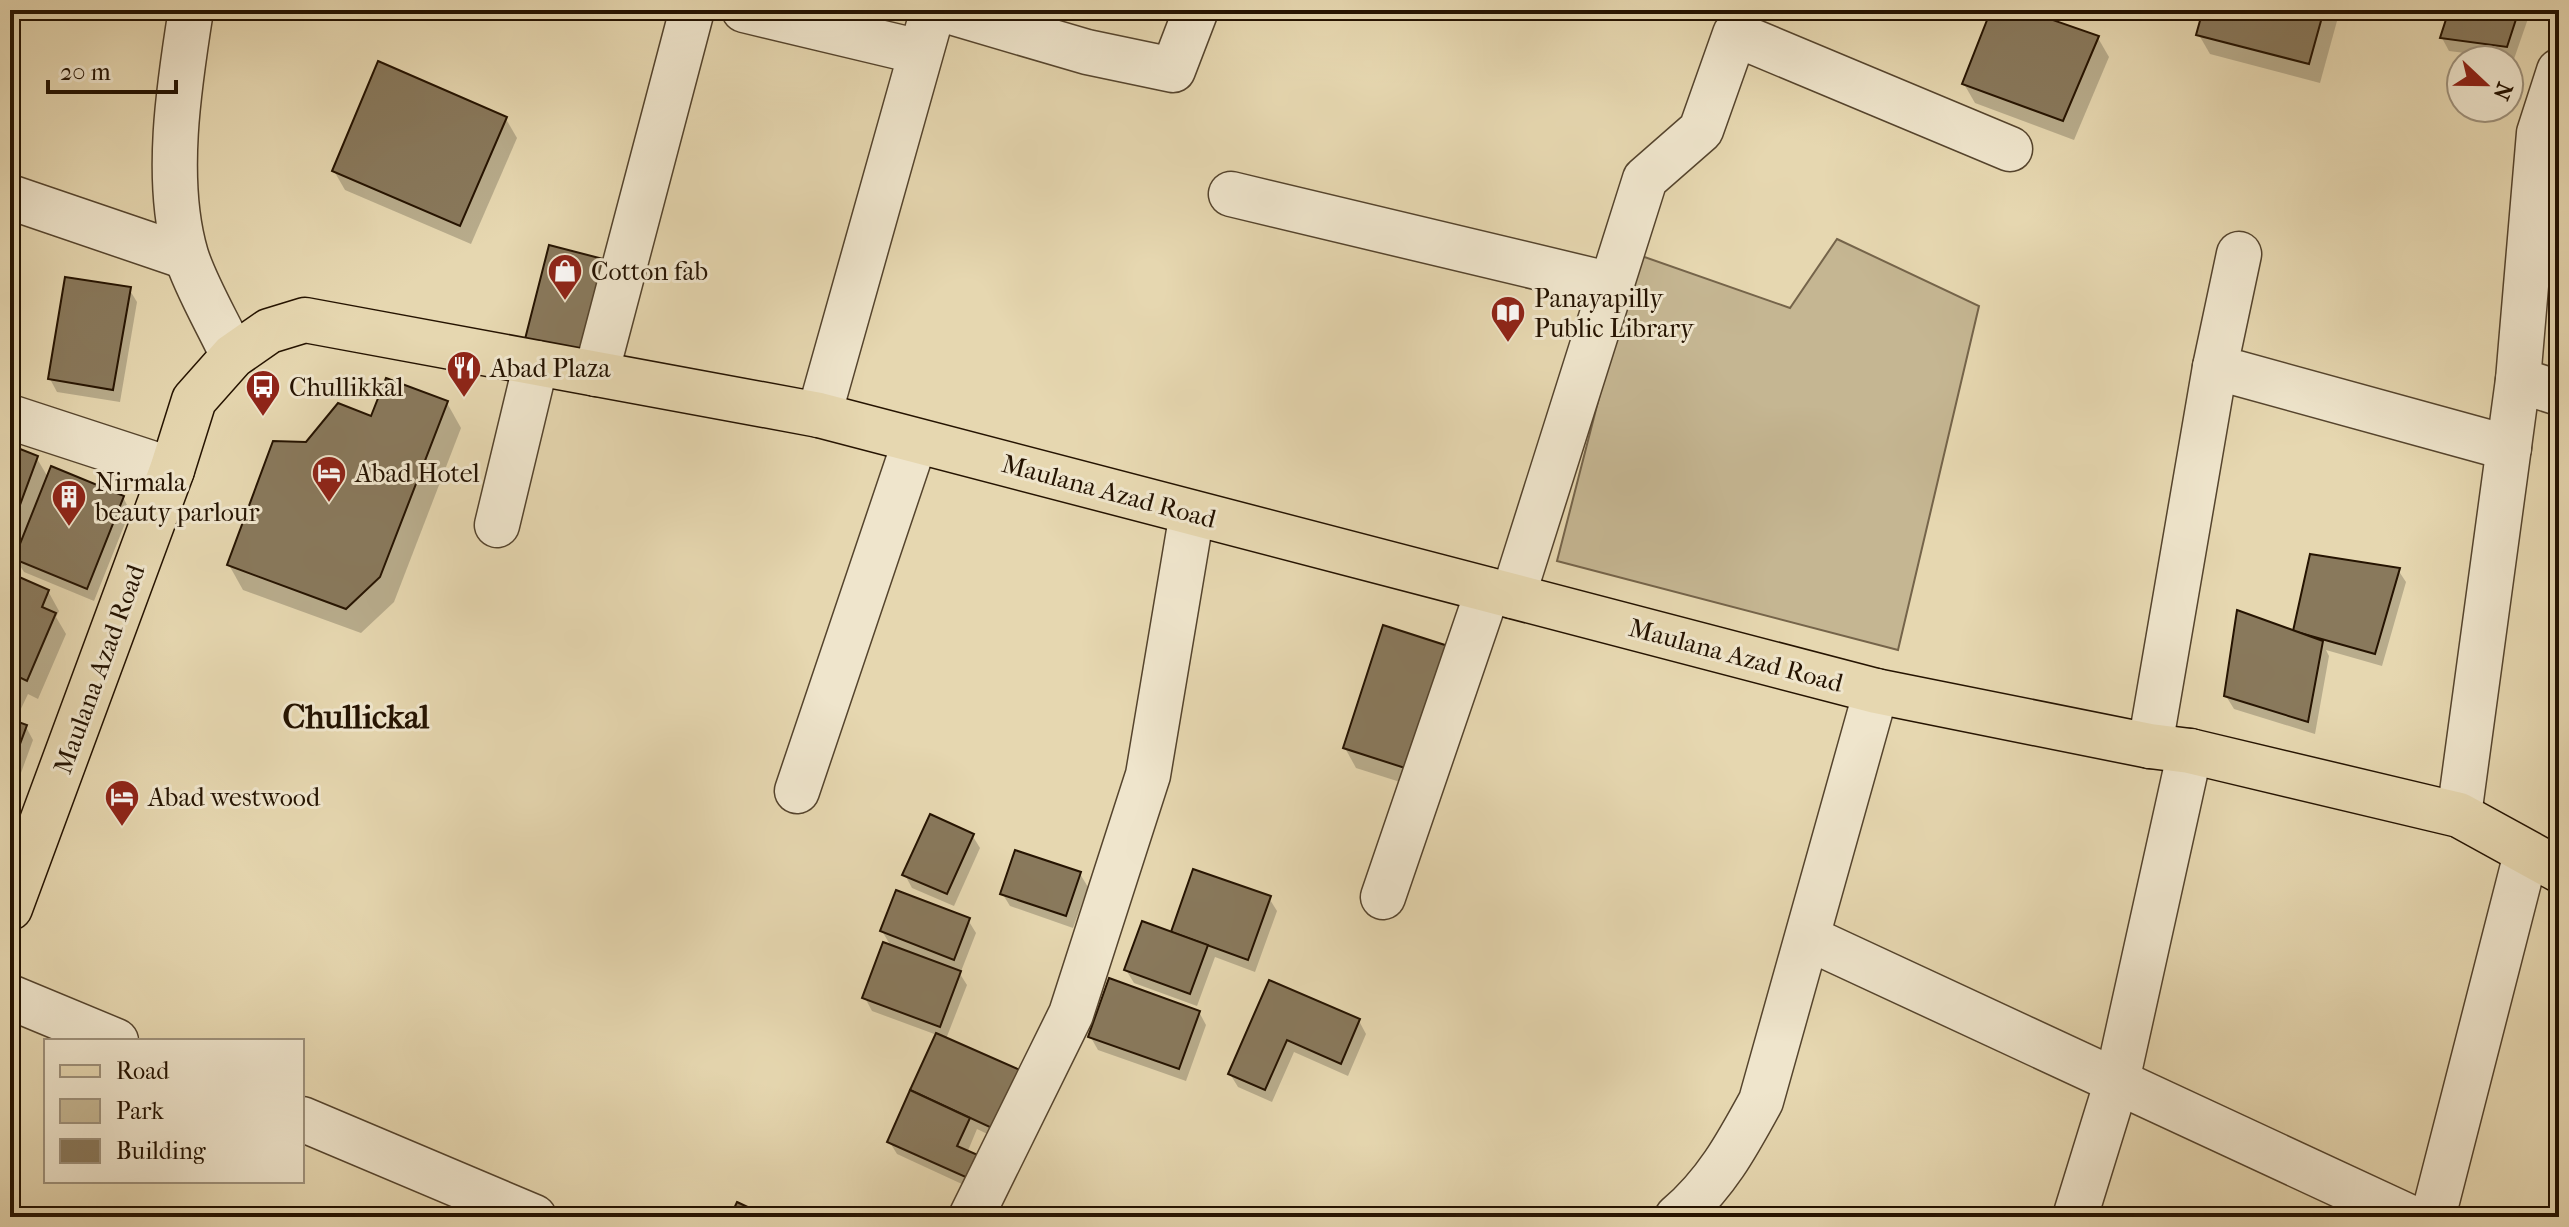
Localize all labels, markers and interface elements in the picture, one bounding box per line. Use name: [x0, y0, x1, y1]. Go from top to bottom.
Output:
scale bar: [48, 44, 176, 94]
north arrow: [2445, 44, 2525, 124]
text: 20 m: [60, 58, 111, 86]
text: N: [2487, 79, 2518, 104]
shop icon: Cotton fab: [546, 252, 584, 302]
place label: Cotton fab: [591, 256, 708, 287]
place label: Panayapilly Public Library: [1534, 283, 1695, 344]
library icon: Panayapilly Public Library: [1489, 294, 1527, 344]
restaurant icon: Abad Plaza: [445, 349, 483, 399]
place label: Abad Plaza: [489, 353, 612, 384]
bus stop icon: Chullikkal: [244, 368, 282, 418]
place label: Chullikkal: [289, 372, 403, 403]
street label: Maulana Azad Road: [998, 448, 1220, 535]
hotel icon: Abad Hotel: [310, 454, 348, 504]
place label: Abad Hotel: [354, 458, 480, 489]
place label: Nirmala beauty parlour: [94, 467, 259, 528]
building icon: Nirmala beauty parlour: [50, 478, 88, 528]
street label: Maulana Azad Road: [47, 560, 152, 778]
street label: Maulana Azad Road: [1625, 612, 1847, 699]
district label: Chullickal: [283, 697, 430, 737]
hotel icon: Abad westwood: [103, 778, 141, 828]
place label: Abad westwood: [147, 782, 321, 813]
legend: [44, 1039, 304, 1183]
text: Road: [116, 1057, 170, 1085]
text: Park: [116, 1097, 164, 1125]
text: Building: [116, 1137, 207, 1165]

